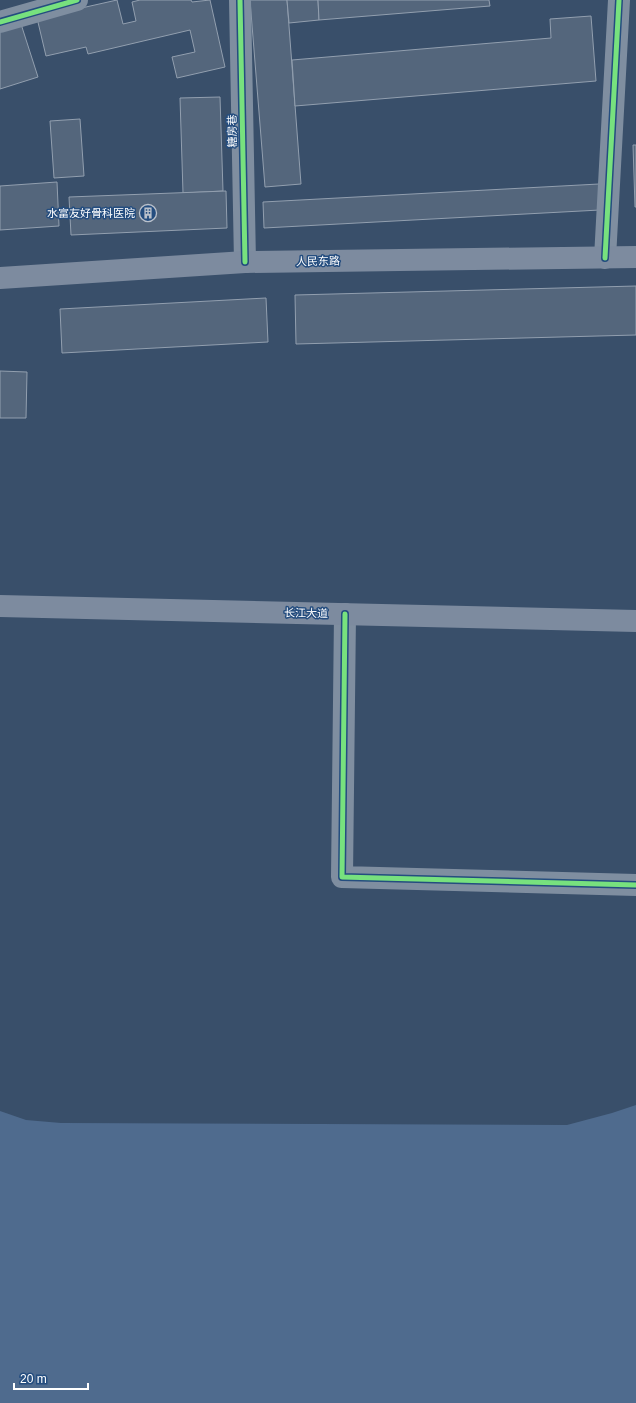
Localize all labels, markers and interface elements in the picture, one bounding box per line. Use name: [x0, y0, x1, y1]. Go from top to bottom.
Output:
street label: 糖房巷: [226, 114, 238, 148]
building icon: 水富友好骨科医院: [138, 203, 158, 223]
place label: 水富友好骨科医院: [47, 207, 135, 219]
street label: 人民东路: [296, 255, 340, 267]
street label: 长江大道: [284, 607, 328, 619]
scale bar: [14, 1365, 88, 1391]
text: 20 m: [20, 1372, 47, 1386]

